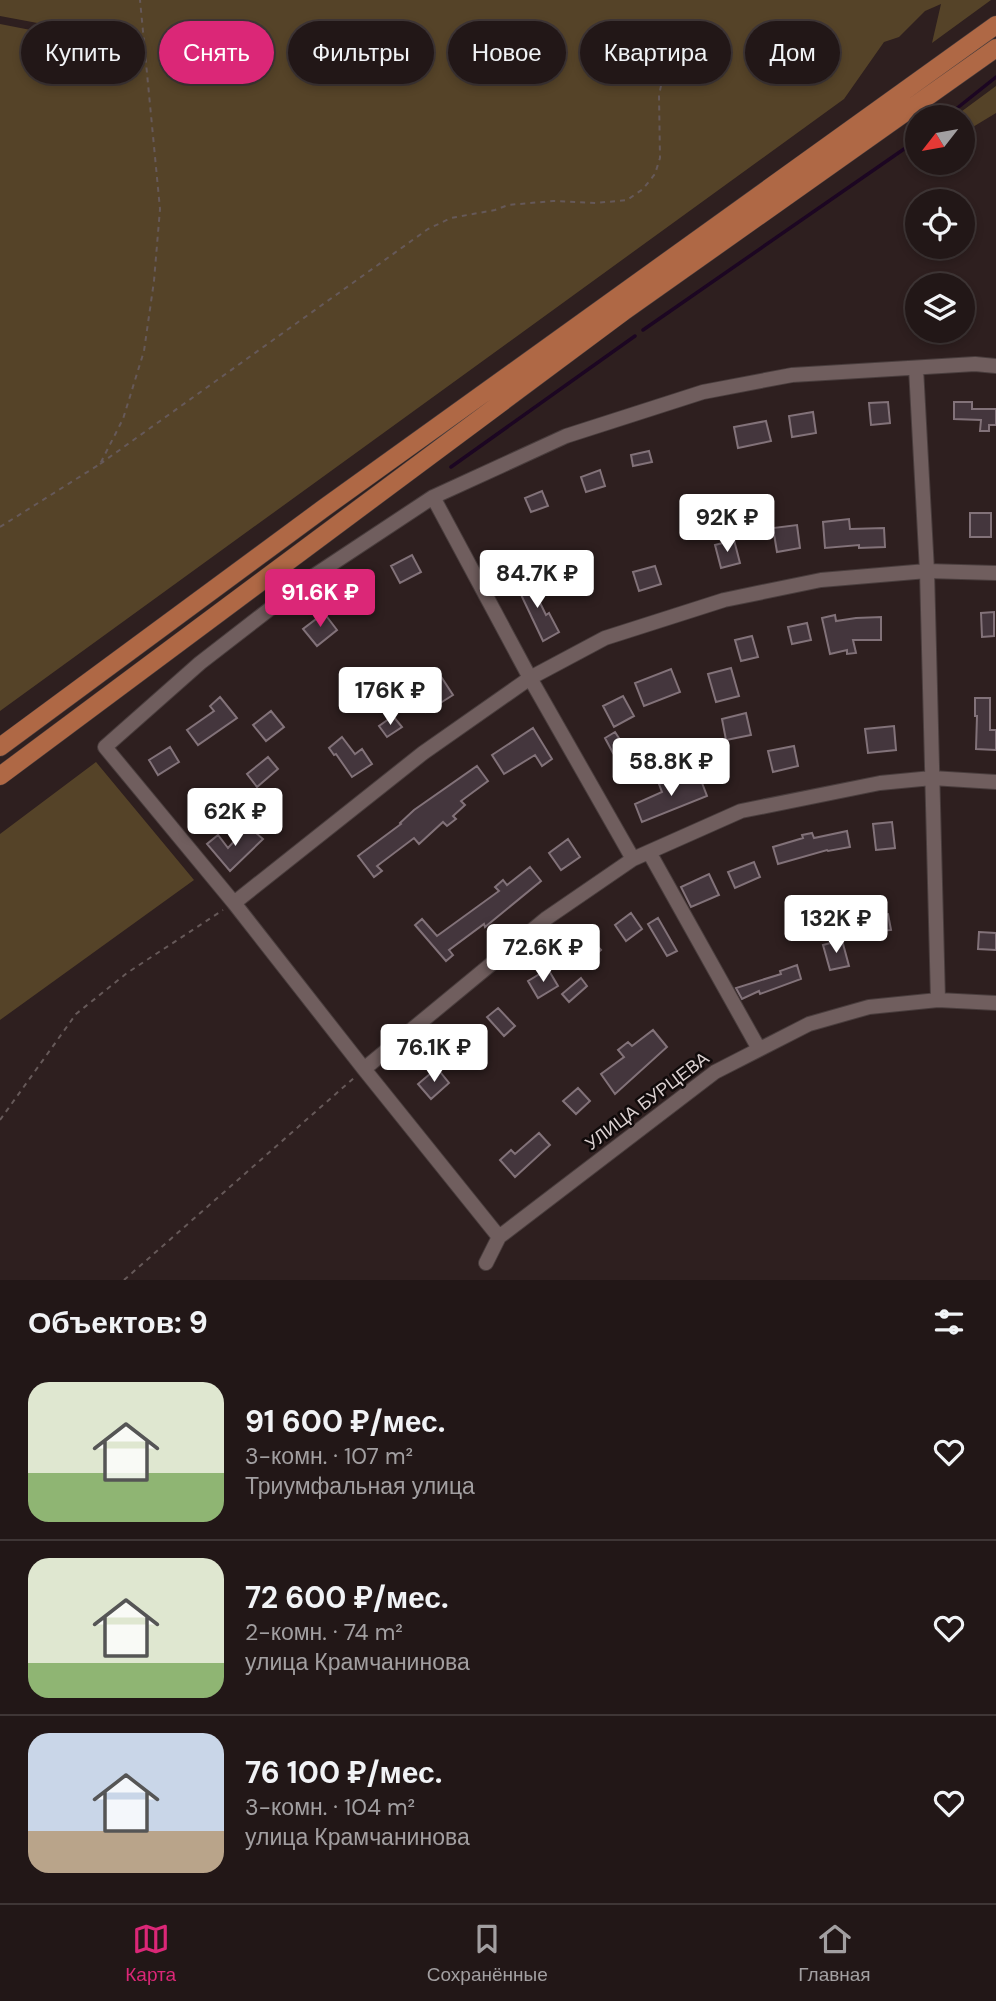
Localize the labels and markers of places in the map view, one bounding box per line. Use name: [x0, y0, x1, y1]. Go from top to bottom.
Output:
pin: 92K ₽: [678, 494, 776, 554]
pin: 84.7K ₽: [472, 550, 602, 610]
pin: 91.6K ₽: [255, 570, 385, 629]
pin: 176K ₽: [333, 668, 447, 727]
pin: 58.8K ₽: [606, 738, 736, 798]
pin: 62K ₽: [186, 788, 284, 848]
pin: 132K ₽: [779, 895, 893, 955]
pin: 72.6K ₽: [478, 925, 608, 984]
pin: 76.1K ₽: [369, 1024, 499, 1084]

